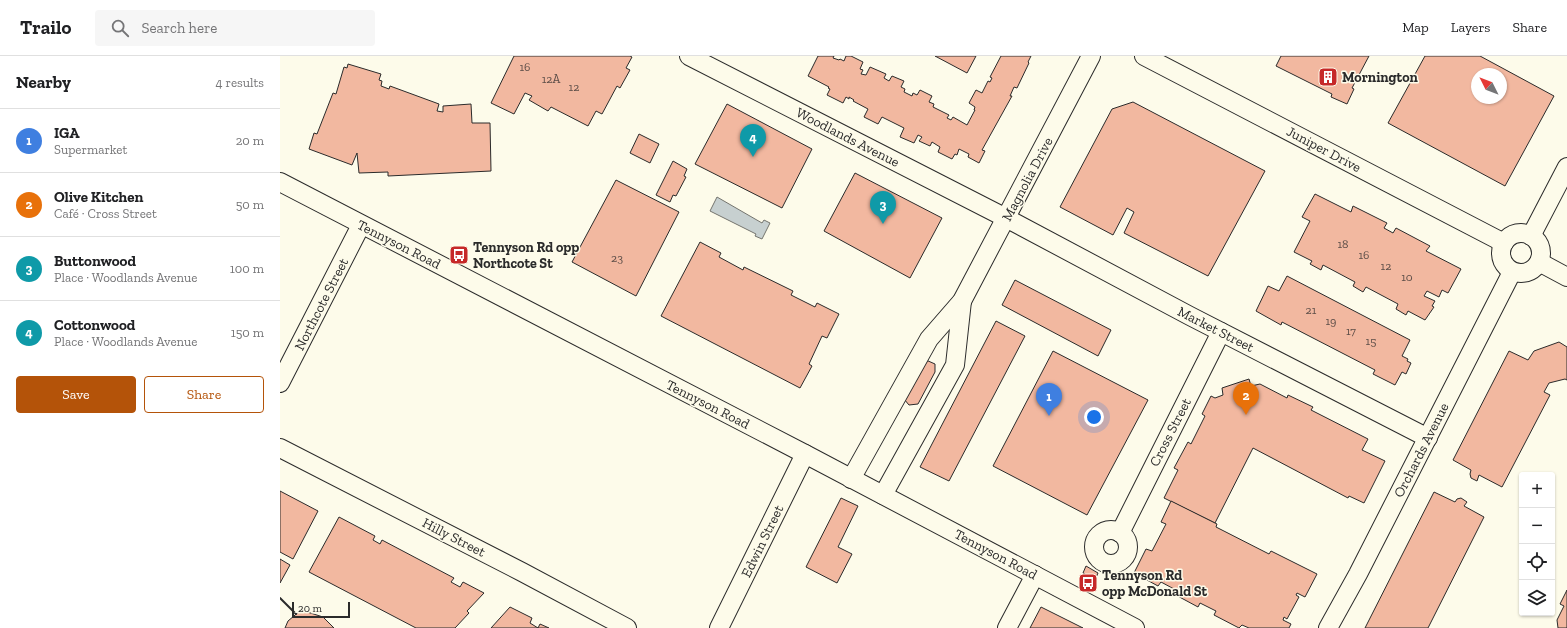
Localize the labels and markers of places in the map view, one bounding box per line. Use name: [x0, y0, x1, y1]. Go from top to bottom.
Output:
building icon: Mornington: [1317, 66, 1339, 88]
place label: Mornington: [1342, 69, 1418, 86]
pin: 4: [740, 124, 766, 157]
pin: 3: [870, 191, 896, 224]
place label: Tennyson Rd opp Northcote St: [473, 239, 579, 272]
bus stop icon: Tennyson Rd opp Northcote St: [448, 244, 470, 266]
pin: 2: [1233, 382, 1259, 415]
pin: 1: [1036, 383, 1062, 416]
place label: Tennyson Rd opp McDonald St: [1102, 567, 1208, 600]
bus stop icon: Tennyson Rd opp McDonald St: [1077, 572, 1099, 594]

